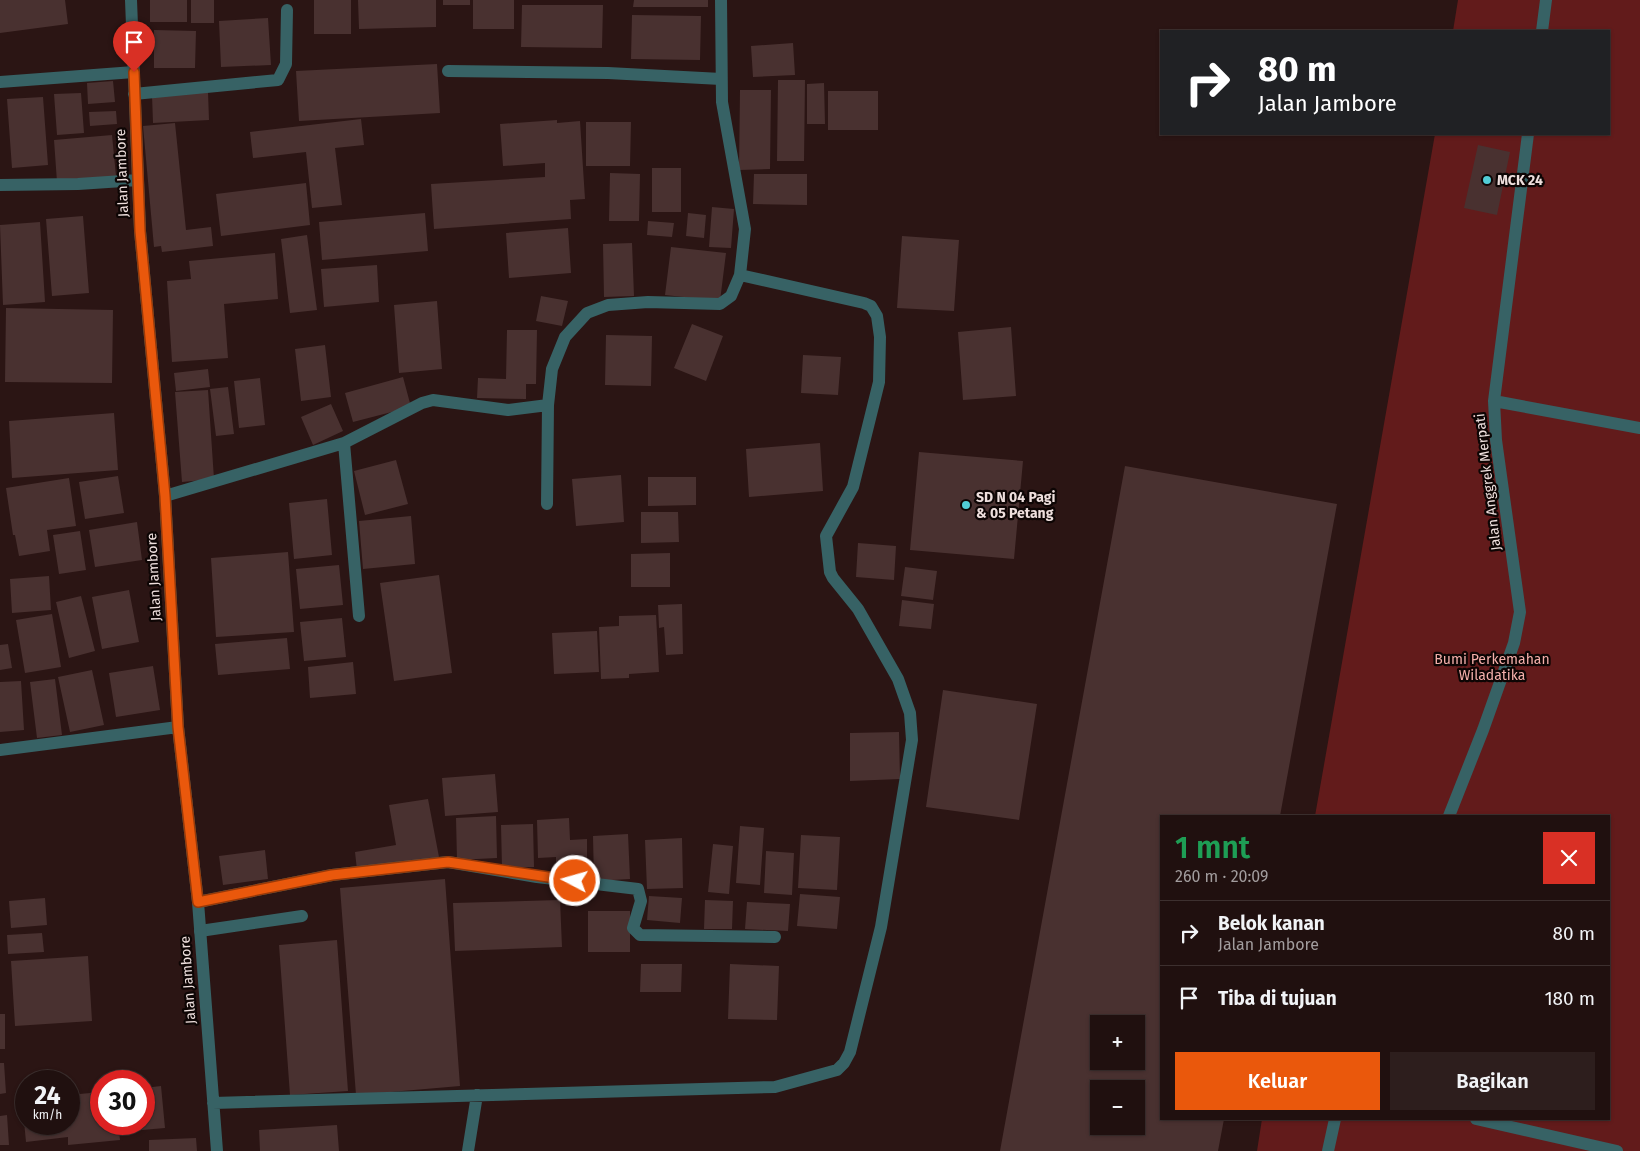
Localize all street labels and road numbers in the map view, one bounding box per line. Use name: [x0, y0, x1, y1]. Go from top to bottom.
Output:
street label: Jalan Jambore: [112, 129, 132, 217]
street label: Jalan Anggrek Merpati: [1471, 412, 1505, 552]
street label: Jalan Jambore: [143, 532, 165, 622]
street label: Jalan Jambore: [176, 935, 200, 1025]

